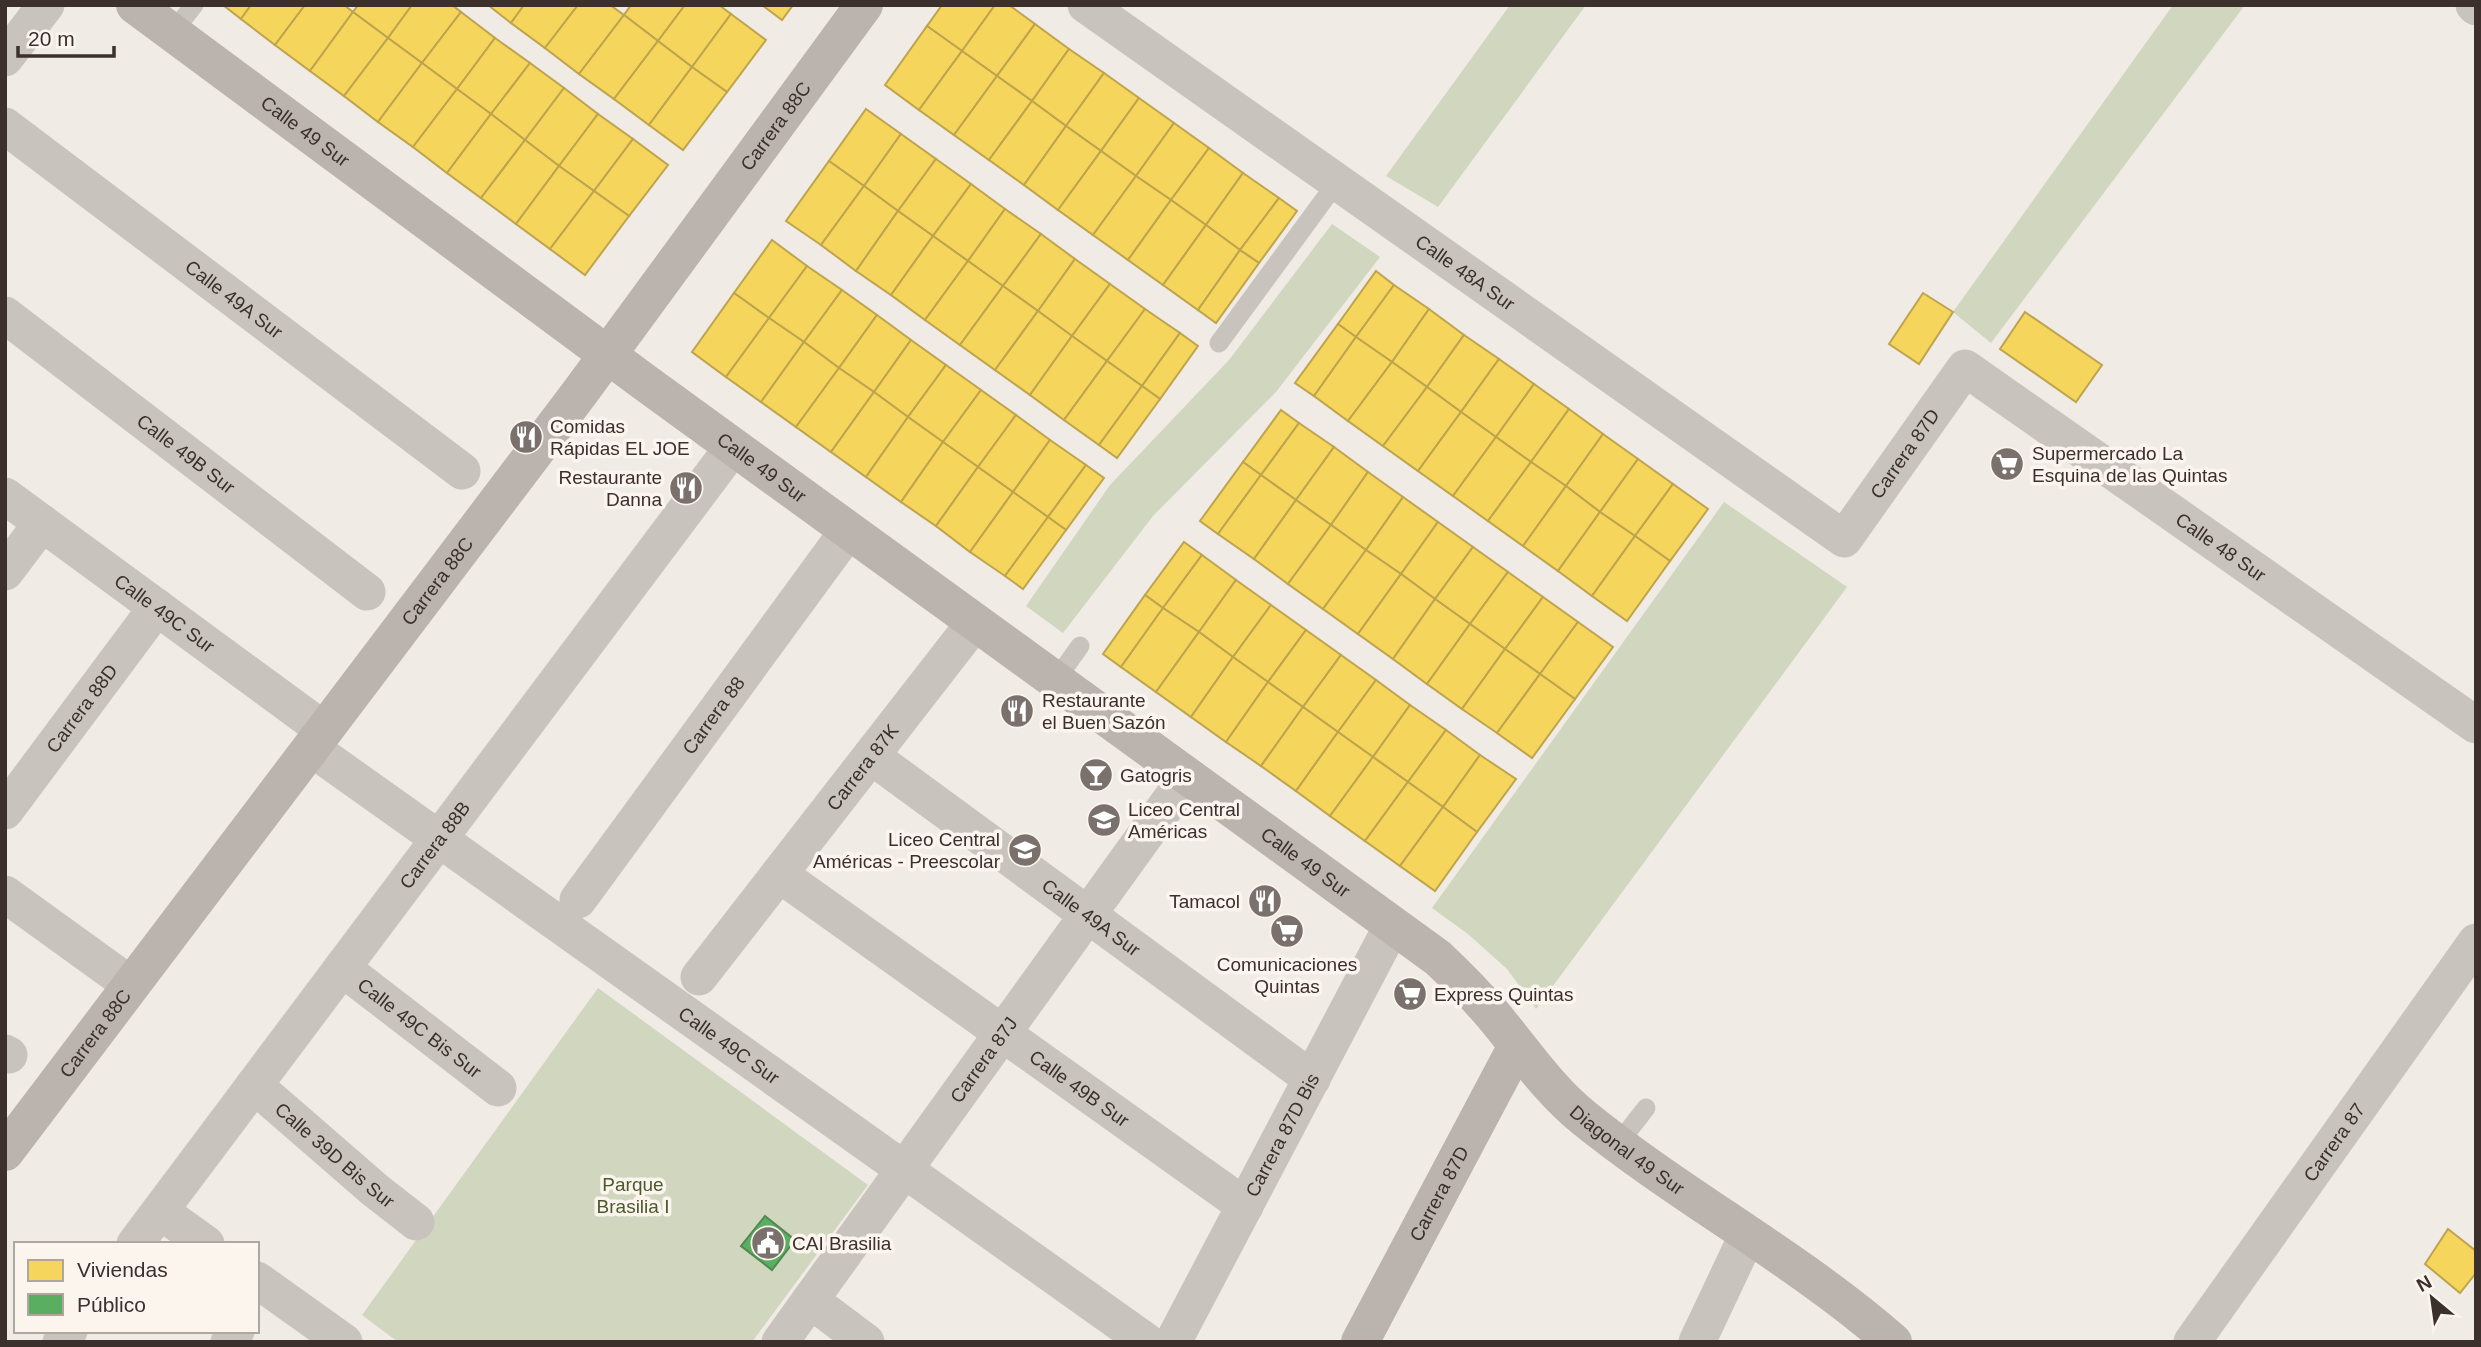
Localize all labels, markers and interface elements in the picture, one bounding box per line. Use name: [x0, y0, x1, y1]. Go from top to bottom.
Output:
scale bar: [18, 14, 114, 58]
text: 20 m: [28, 27, 75, 50]
street label: Carrera 88C: [736, 78, 815, 175]
street label: Calle 49 Sur: [257, 92, 354, 172]
street label: Calle 48A Sur: [1411, 231, 1519, 315]
street label: Calle 49A Sur: [181, 256, 287, 343]
street label: Carrera 87D: [1866, 405, 1944, 503]
street label: Calle 49B Sur: [133, 410, 239, 498]
place label: Comidas Rápidas EL JOE: [550, 416, 690, 459]
restaurant icon: Comidas Rápidas EL JOE: [507, 418, 545, 456]
street label: Calle 49 Sur: [713, 429, 811, 507]
place label: Supermercado La Esquina de las Quintas: [2032, 443, 2227, 486]
supermarket icon: Supermercado La Esquina de las Quintas: [1988, 445, 2026, 483]
place label: Restaurante Danna: [558, 467, 662, 510]
restaurant icon: Restaurante Danna: [667, 469, 705, 507]
street label: Calle 48 Sur: [2172, 509, 2270, 586]
street label: Carrera 88C: [398, 533, 477, 629]
street label: Calle 49C Sur: [110, 570, 219, 657]
street label: Carrera 88D: [42, 660, 122, 757]
street label: Carrera 88: [678, 673, 749, 758]
place label: Restaurante el Buen Sazón: [1042, 690, 1166, 733]
restaurant icon: Restaurante el Buen Sazón: [998, 692, 1036, 730]
street label: Carrera 87K: [823, 720, 903, 815]
bar icon: Gatogris: [1077, 756, 1115, 794]
place label: Gatogris: [1120, 765, 1192, 786]
street label: Carrera 88B: [395, 797, 474, 893]
place label: Liceo Central Américas: [1128, 799, 1240, 842]
school or university icon: Liceo Central Américas: [1085, 801, 1123, 839]
street label: Calle 49 Sur: [1257, 823, 1355, 902]
place label: Liceo Central Américas - Preescolar: [813, 829, 1001, 872]
school or university icon: Liceo Central Américas - Preescolar: [1006, 831, 1044, 869]
street label: Calle 49A Sur: [1038, 875, 1145, 961]
restaurant icon: Tamacol: [1246, 882, 1284, 920]
place label: Tamacol: [1169, 891, 1240, 912]
supermarket icon: Comunicaciones Quintas: [1268, 912, 1306, 950]
place label: Comunicaciones Quintas: [1217, 954, 1357, 997]
street label: Calle 49C Bis Sur: [353, 974, 486, 1083]
supermarket icon: Express Quintas: [1391, 975, 1429, 1013]
place label: Express Quintas: [1434, 984, 1573, 1005]
street label: Carrera 88C: [55, 985, 135, 1082]
street label: Calle 49C Sur: [675, 1003, 784, 1089]
street label: Carrera 87J: [946, 1013, 1022, 1107]
street label: Calle 49B Sur: [1025, 1046, 1134, 1132]
street label: Carrera 87D Bis: [1241, 1070, 1323, 1200]
street label: Calle 39D Bis Sur: [271, 1098, 399, 1213]
street label: Carrera 87: [2299, 1099, 2369, 1186]
street label: Diagonal 49 Sur: [1566, 1101, 1689, 1199]
street label: Carrera 87D: [1405, 1143, 1473, 1245]
park label: Parque Brasilia I: [597, 1174, 669, 1217]
public building icon: CAI Brasilia: [749, 1224, 787, 1262]
place label: CAI Brasilia: [792, 1233, 892, 1254]
legend: [14, 1242, 259, 1333]
text: Viviendas: [77, 1258, 168, 1281]
north arrow: [2397, 1263, 2467, 1333]
text: N: [2413, 1271, 2435, 1296]
text: Público: [77, 1293, 146, 1316]

